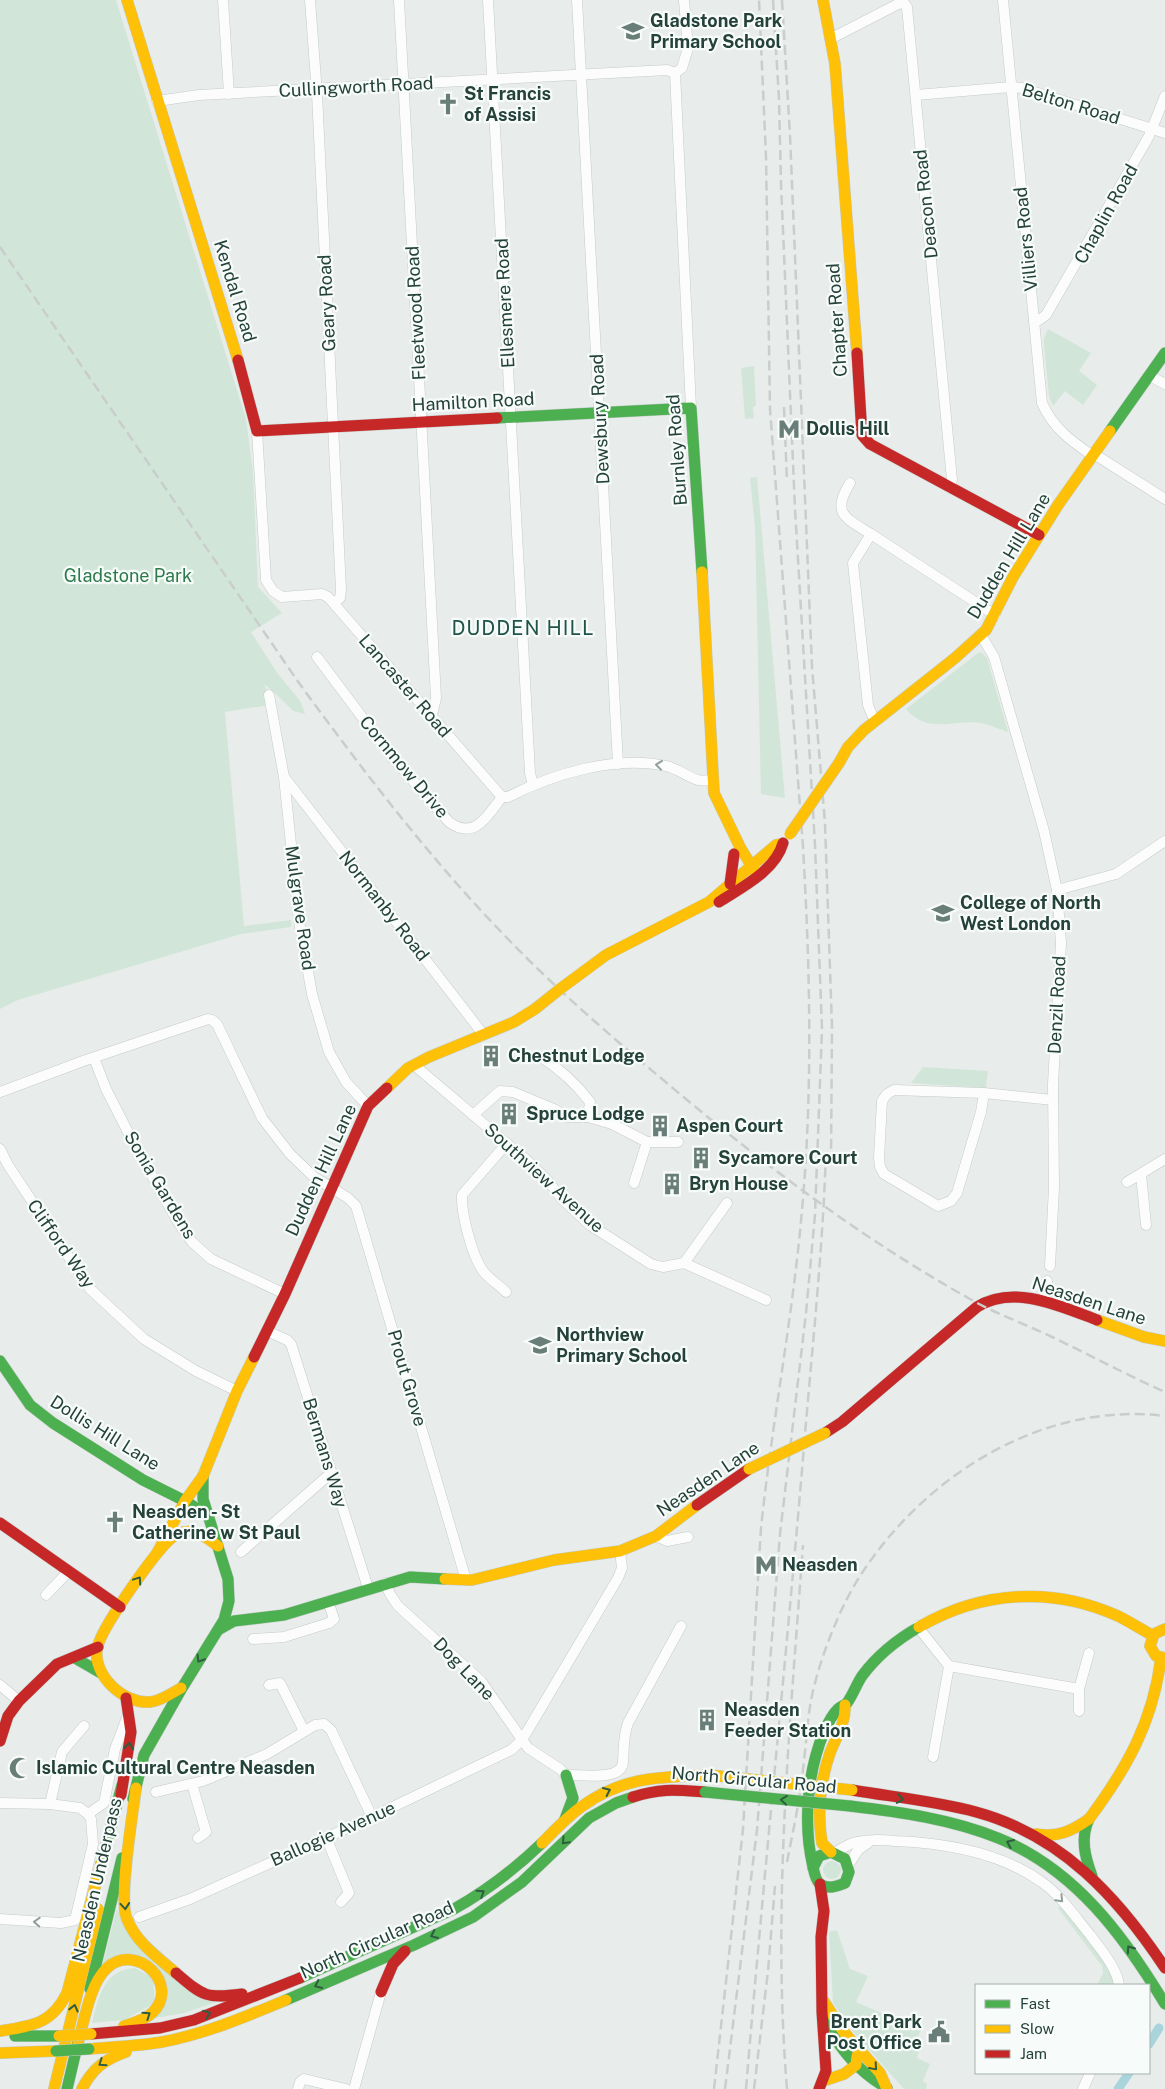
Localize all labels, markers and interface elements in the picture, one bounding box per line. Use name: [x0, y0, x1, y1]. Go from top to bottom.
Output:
place label: Gladstone Park Primary School: [650, 10, 783, 52]
school or university icon: Gladstone Park Primary School: [620, 18, 646, 44]
street label: Cullingworth Road: [278, 72, 434, 101]
street label: Belton Road: [1020, 79, 1123, 128]
place label: St Francis of Assisi: [464, 83, 551, 125]
church icon: St Francis of Assisi: [435, 91, 461, 117]
street label: Deacon Road: [909, 148, 942, 260]
street label: Chaplin Road: [1070, 160, 1142, 267]
street label: Villiers Road: [1010, 186, 1041, 292]
street label: Kendal Road: [210, 237, 261, 344]
street label: Ellesmere Road: [491, 238, 518, 369]
street label: Fleetwood Road: [401, 245, 430, 381]
street label: Geary Road: [313, 254, 340, 352]
street label: Chapter Road: [822, 262, 851, 378]
street label: Dewsbury Road: [586, 353, 613, 485]
street label: Hamilton Road: [411, 388, 535, 415]
street label: Burnley Road: [662, 394, 691, 506]
metro station icon: Dollis Hill: [776, 416, 802, 442]
place label: Dollis Hill: [806, 418, 889, 439]
street label: Dudden Hill Lane: [963, 489, 1054, 623]
park label: Gladstone Park: [64, 565, 192, 586]
district label: DUDDEN HILL: [451, 616, 595, 640]
street label: Lancaster Road: [355, 630, 456, 742]
street label: Cornmow Drive: [356, 711, 453, 822]
one-way arrow: [655, 760, 663, 771]
street label: Mulgrave Road: [281, 844, 320, 972]
street label: Normanby Road: [335, 847, 434, 965]
place label: College of North West London: [960, 892, 1101, 934]
school or university icon: College of North West London: [930, 900, 956, 926]
street label: Denzil Road: [1043, 955, 1070, 1055]
building icon: Chestnut Lodge: [478, 1043, 504, 1069]
place label: Chestnut Lodge: [508, 1045, 645, 1066]
street label: Dudden Hill Lane: [281, 1100, 360, 1239]
building icon: Spruce Lodge: [496, 1101, 522, 1127]
place label: Spruce Lodge: [526, 1103, 645, 1124]
building icon: Aspen Court: [647, 1113, 673, 1139]
place label: Aspen Court: [676, 1115, 783, 1136]
street label: Southview Avenue: [480, 1118, 608, 1237]
street label: Sonia Gardens: [120, 1127, 201, 1242]
building icon: Sycamore Court: [688, 1145, 714, 1171]
place label: Sycamore Court: [718, 1147, 857, 1168]
building icon: Bryn House: [659, 1171, 685, 1197]
place label: Bryn House: [689, 1173, 788, 1194]
street label: Clifford Way: [23, 1195, 100, 1292]
street label: Neasden Lane: [1029, 1272, 1149, 1329]
place label: Northview Primary School: [556, 1324, 688, 1366]
street label: Prout Grove: [384, 1327, 431, 1429]
school or university icon: Northview Primary School: [527, 1332, 553, 1358]
street label: Dollis Hill Lane: [47, 1391, 164, 1475]
street label: Bermans Way: [299, 1395, 352, 1511]
street label: Neasden Lane: [653, 1437, 763, 1521]
place label: Neasden - St Catherine w St Paul: [132, 1501, 301, 1543]
church icon: Neasden - St Catherine w St Paul: [102, 1509, 128, 1535]
metro station icon: Neasden: [753, 1552, 779, 1578]
place label: Neasden: [782, 1554, 858, 1575]
one-way arrow: [132, 1576, 141, 1586]
street label: Dog Lane: [429, 1633, 499, 1704]
one-way arrow: [197, 1654, 207, 1663]
place label: Neasden Feeder Station: [724, 1699, 851, 1741]
building icon: Neasden Feeder Station: [694, 1707, 720, 1733]
one-way arrow: [123, 1742, 134, 1750]
mosque icon: Islamic Cultural Centre Neasden: [7, 1755, 33, 1781]
place label: Islamic Cultural Centre Neasden: [36, 1757, 315, 1778]
street label: North Circular Road: [671, 1762, 837, 1797]
one-way arrow: [602, 1787, 611, 1798]
one-way arrow: [895, 1793, 904, 1803]
one-way arrow: [780, 1795, 788, 1806]
street label: Neasden Underpass: [67, 1796, 126, 1964]
street label: Ballogie Avenue: [267, 1797, 398, 1870]
one-way arrow: [561, 1835, 570, 1844]
one-way arrow: [1006, 1839, 1015, 1850]
one-way arrow: [476, 1889, 485, 1899]
one-way arrow: [1054, 1893, 1063, 1902]
street label: North Circular Road: [297, 1896, 457, 1983]
one-way arrow: [119, 1902, 130, 1910]
one-way arrow: [33, 1916, 41, 1927]
one-way arrow: [430, 1929, 439, 1940]
one-way arrow: [1127, 1945, 1136, 1955]
one-way arrow: [314, 1979, 323, 1990]
legend: [975, 1984, 1150, 2074]
text: Fast: [1020, 1995, 1050, 2012]
one-way arrow: [68, 2003, 79, 2012]
one-way arrow: [202, 2010, 211, 2021]
place label: Brent Park Post Office: [826, 2011, 923, 2053]
one-way arrow: [141, 2012, 151, 2021]
public building icon: Brent Park Post Office: [926, 2019, 952, 2045]
text: Slow: [1020, 2020, 1055, 2037]
text: Jam: [1020, 2045, 1047, 2062]
one-way arrow: [98, 2057, 108, 2066]
one-way arrow: [868, 2061, 877, 2070]

